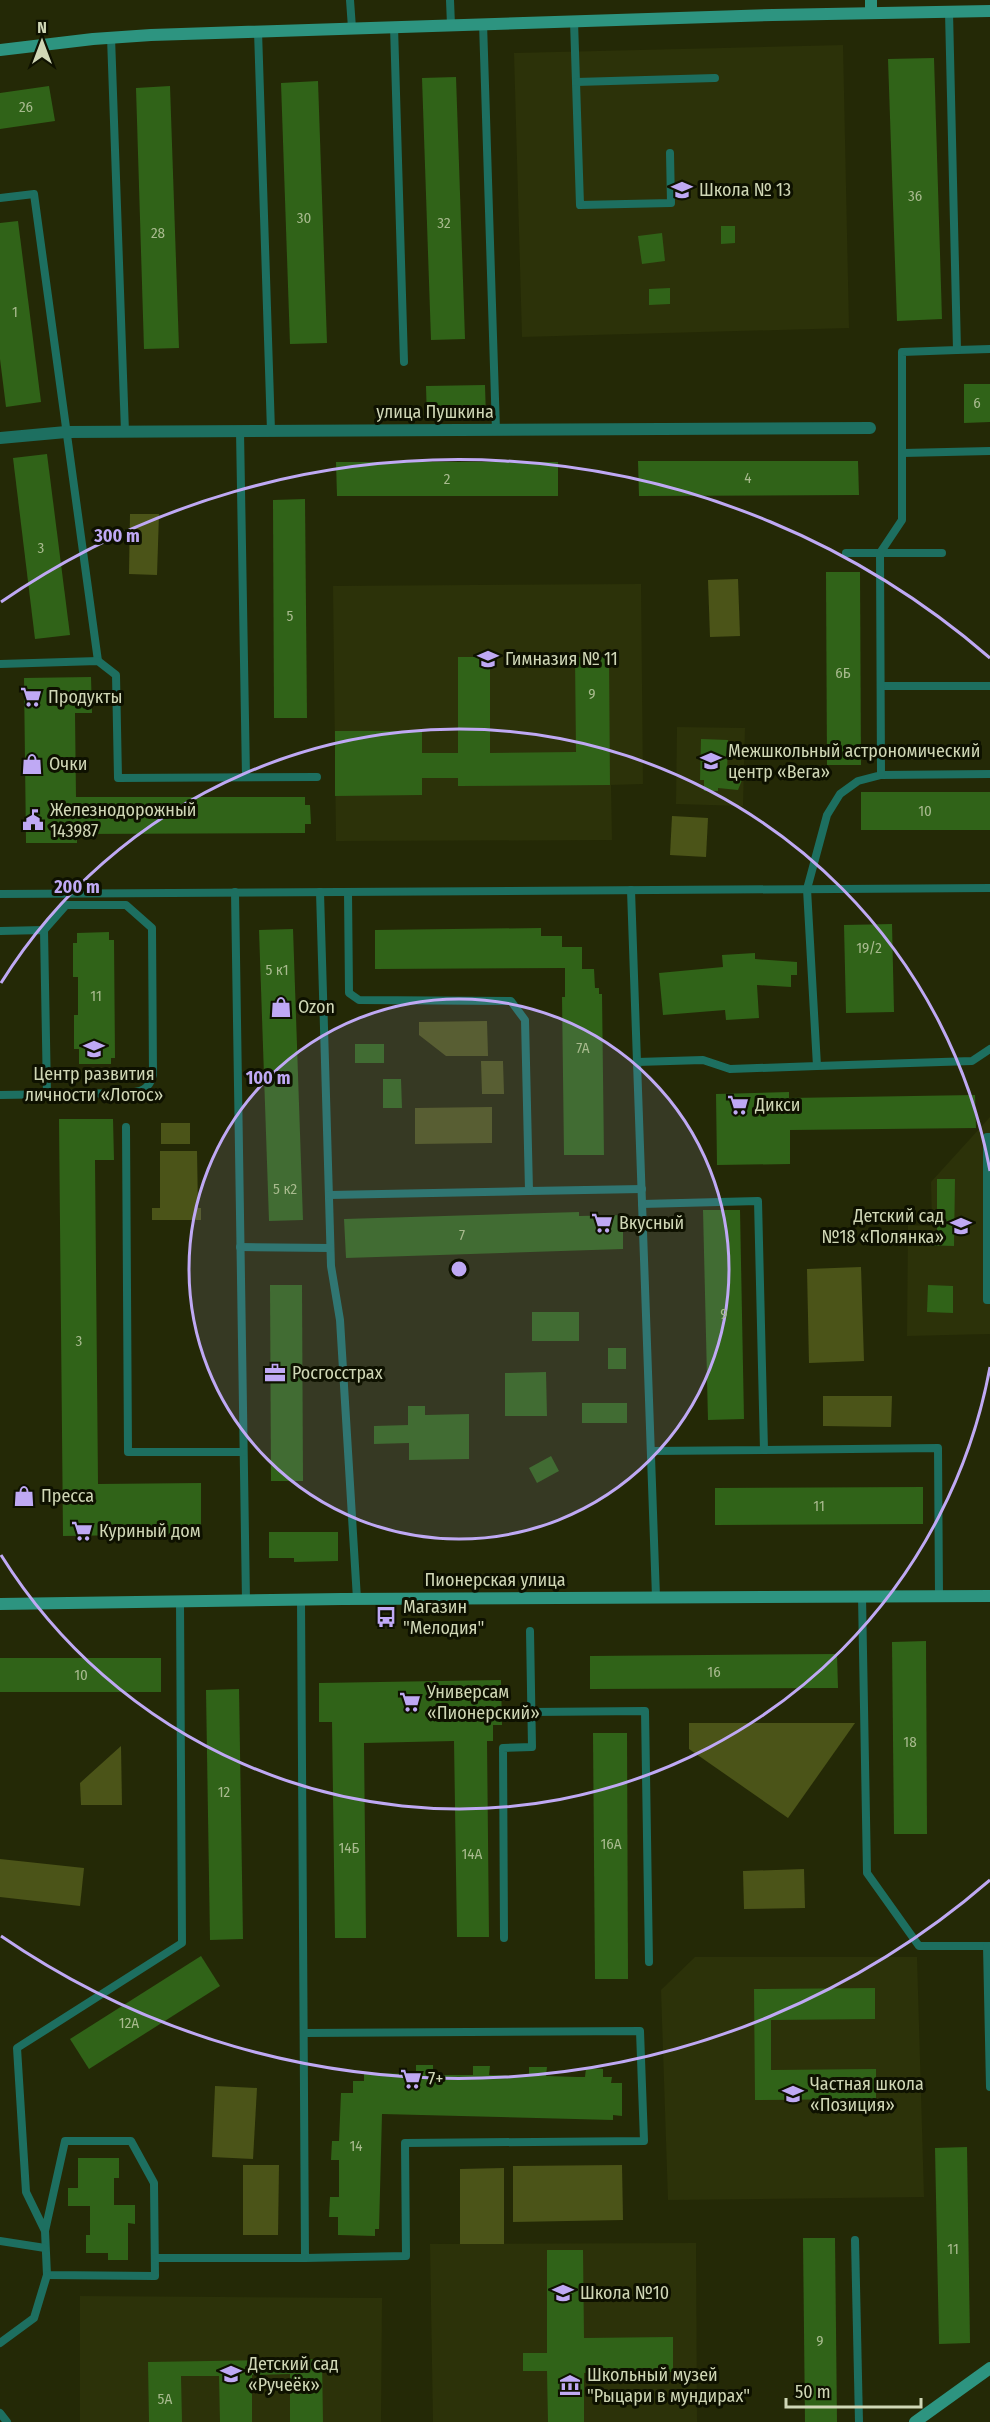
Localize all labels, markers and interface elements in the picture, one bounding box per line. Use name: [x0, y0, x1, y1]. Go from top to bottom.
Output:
north arrow: [12, 12, 72, 72]
text: N: [37, 18, 47, 37]
house number: 26: [19, 98, 33, 116]
school or university icon: Школа № 13: [670, 178, 694, 202]
place label: Школа № 13: [699, 179, 791, 201]
house number: 36: [908, 187, 922, 205]
house number: 30: [297, 209, 311, 227]
house number: 32: [437, 214, 451, 232]
house number: 28: [151, 224, 165, 242]
house number: 1: [12, 303, 18, 321]
house number: 6: [973, 394, 981, 412]
street label: улица Пушкина: [376, 401, 494, 423]
house number: 4: [744, 469, 752, 487]
house number: 2: [444, 470, 451, 488]
text: 300 m: [93, 525, 140, 547]
house number: 3: [38, 539, 45, 557]
house number: 5: [287, 607, 294, 625]
school or university icon: Гимназия № 11: [476, 647, 500, 671]
place label: Гимназия № 11: [505, 648, 618, 670]
house number: 6Б: [835, 664, 851, 682]
supermarket icon: Продукты: [19, 685, 43, 709]
house number: 9: [588, 685, 596, 703]
place label: Продукты: [48, 686, 123, 708]
place label: Межшкольный астрономический центр «Вега»: [728, 740, 980, 783]
school or university icon: Межшкольный астрономический центр «Вега»: [699, 749, 723, 773]
shop icon: Очки: [20, 752, 44, 776]
place label: Очки: [49, 753, 87, 775]
place label: Железнодорожный 143987: [50, 799, 197, 842]
house number: 10: [918, 802, 932, 820]
public building icon: Железнодорожный 143987: [21, 808, 45, 832]
text: 200 m: [53, 876, 100, 898]
house number: 19/2: [856, 939, 882, 957]
house number: 5 к1: [265, 961, 289, 979]
house number: 11: [90, 987, 102, 1005]
shop icon: Ozon: [269, 995, 293, 1019]
place label: Ozon: [298, 996, 335, 1018]
school or university icon: Центр развития личности «Лотос»: [82, 1037, 106, 1061]
house number: 7А: [576, 1039, 590, 1057]
place label: Центр развития личности «Лотос»: [25, 1063, 163, 1106]
text: 100 m: [246, 1067, 290, 1089]
supermarket icon: Дикси: [726, 1093, 750, 1117]
place label: Дикси: [754, 1094, 800, 1116]
house number: 5 к2: [273, 1180, 297, 1198]
place label: Детский сад №18 «Полянка»: [821, 1205, 944, 1248]
supermarket icon: Вкусный: [590, 1211, 614, 1235]
place label: Вкусный: [619, 1212, 684, 1234]
school or university icon: Детский сад №18 «Полянка»: [949, 1214, 973, 1238]
house number: 7: [459, 1226, 465, 1244]
centre of rings: [449, 1259, 469, 1279]
house number: 9: [720, 1305, 728, 1323]
house number: 3: [76, 1332, 83, 1350]
office icon: Росгосстрах: [263, 1361, 287, 1385]
place label: Росгосстрах: [292, 1362, 383, 1384]
shop icon: Пресса: [12, 1484, 36, 1508]
place label: Пресса: [41, 1485, 94, 1507]
house number: 11: [813, 1497, 825, 1515]
supermarket icon: Куриный дом: [70, 1519, 94, 1543]
place label: Куриный дом: [99, 1520, 201, 1542]
street label: Пионерская улица: [425, 1569, 566, 1591]
place label: Магазин "Мелодия": [403, 1596, 484, 1639]
bus stop icon: Магазин "Мелодия": [374, 1605, 398, 1629]
house number: 16: [707, 1663, 721, 1681]
house number: 10: [74, 1666, 88, 1684]
place label: Универсам «Пионерский»: [426, 1681, 540, 1724]
supermarket icon: Универсам «Пионерский»: [398, 1690, 422, 1714]
house number: 18: [903, 1733, 917, 1751]
house number: 12: [218, 1783, 231, 1801]
house number: 16А: [600, 1835, 622, 1853]
house number: 14Б: [339, 1839, 360, 1857]
house number: 14А: [461, 1845, 483, 1863]
house number: 12А: [119, 2014, 139, 2032]
supermarket icon: 7+: [399, 2067, 423, 2091]
place label: 7+: [428, 2068, 444, 2090]
place label: Частная школа «Позиция»: [810, 2073, 924, 2116]
school or university icon: Частная школа «Позиция»: [781, 2082, 805, 2106]
house number: 14: [349, 2137, 363, 2155]
house number: 11: [947, 2240, 959, 2258]
school or university icon: Школа №10: [551, 2281, 575, 2305]
place label: Школа №10: [580, 2282, 669, 2304]
house number: 9: [816, 2332, 824, 2350]
place label: Детский сад «Ручеёк»: [247, 2353, 338, 2396]
school or university icon: Детский сад «Ручеёк»: [219, 2362, 243, 2386]
place label: Школьный музей "Рыцари в мундирах": [587, 2364, 750, 2407]
scale bar: [786, 2371, 921, 2409]
museum icon: Школьный музей "Рыцари в мундирах": [558, 2373, 582, 2397]
text: 50 m: [795, 2381, 831, 2403]
house number: 5А: [158, 2390, 172, 2408]

